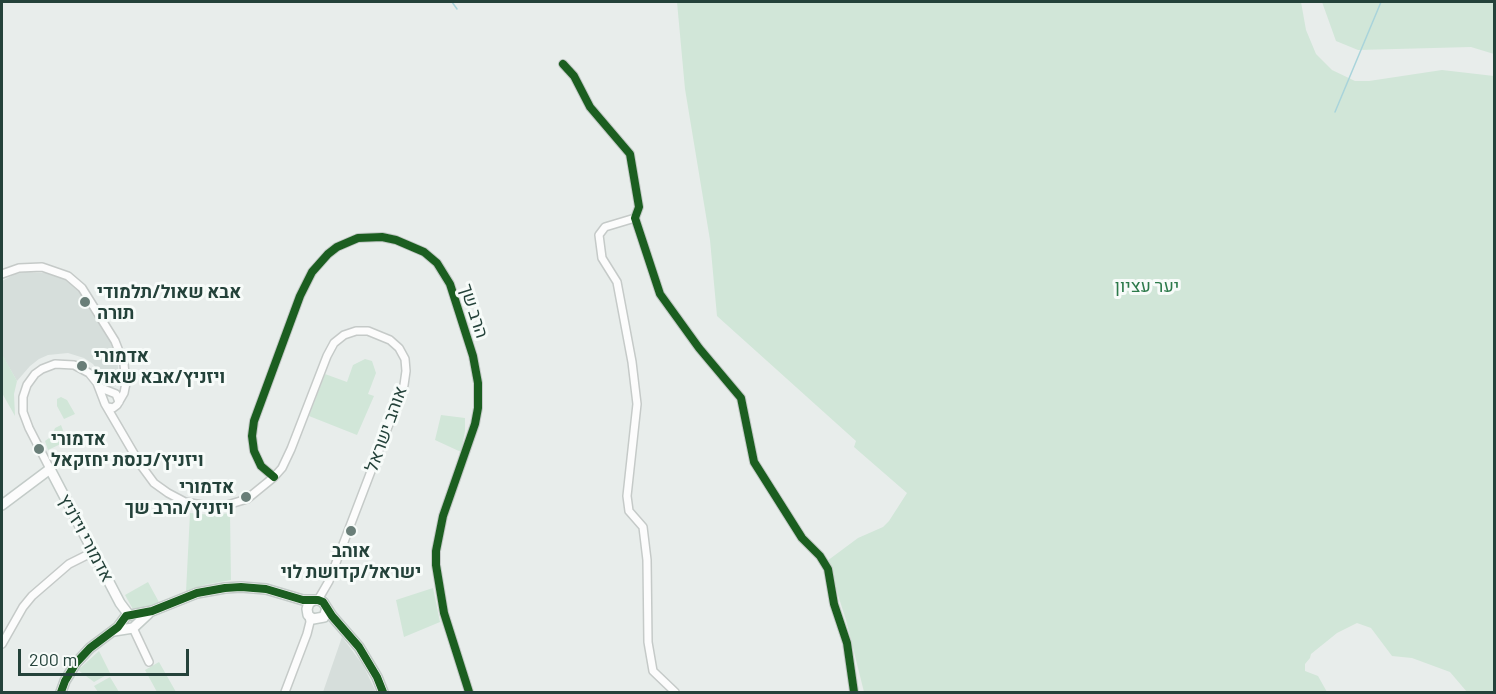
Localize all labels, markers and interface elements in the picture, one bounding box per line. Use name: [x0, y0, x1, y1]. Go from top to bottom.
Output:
park label: יער עציון: [1115, 275, 1179, 297]
place label: אבא שאול/תלמודי תורה: [97, 281, 241, 324]
street label: הרב שך: [455, 281, 493, 341]
marker: אבא שאול/תלמודי תורה: [78, 295, 92, 309]
place label: אדמורי ויזניץ/אבא שאול: [94, 345, 225, 388]
marker: אדמורי ויזניץ/אבא שאול: [75, 359, 89, 373]
street label: אוהב ישראל: [360, 383, 412, 475]
place label: אדמורי ויזניץ/כנסת יחזקאל: [51, 428, 204, 470]
marker: אדמורי ויזניץ/כנסת יחזקאל: [32, 442, 46, 456]
place label: אדמורי ויזניץ/הרב שך: [125, 476, 234, 518]
street label: אדמורי ויז'ניץ: [54, 490, 118, 586]
marker: אדמורי ויזניץ/הרב שך: [239, 490, 253, 504]
marker: אוהב ישראל/קדושת לוי: [344, 524, 358, 538]
place label: אוהב ישראל/קדושת לוי: [281, 540, 421, 582]
scale bar: [21, 637, 192, 675]
text: 200 m: [29, 648, 77, 670]

